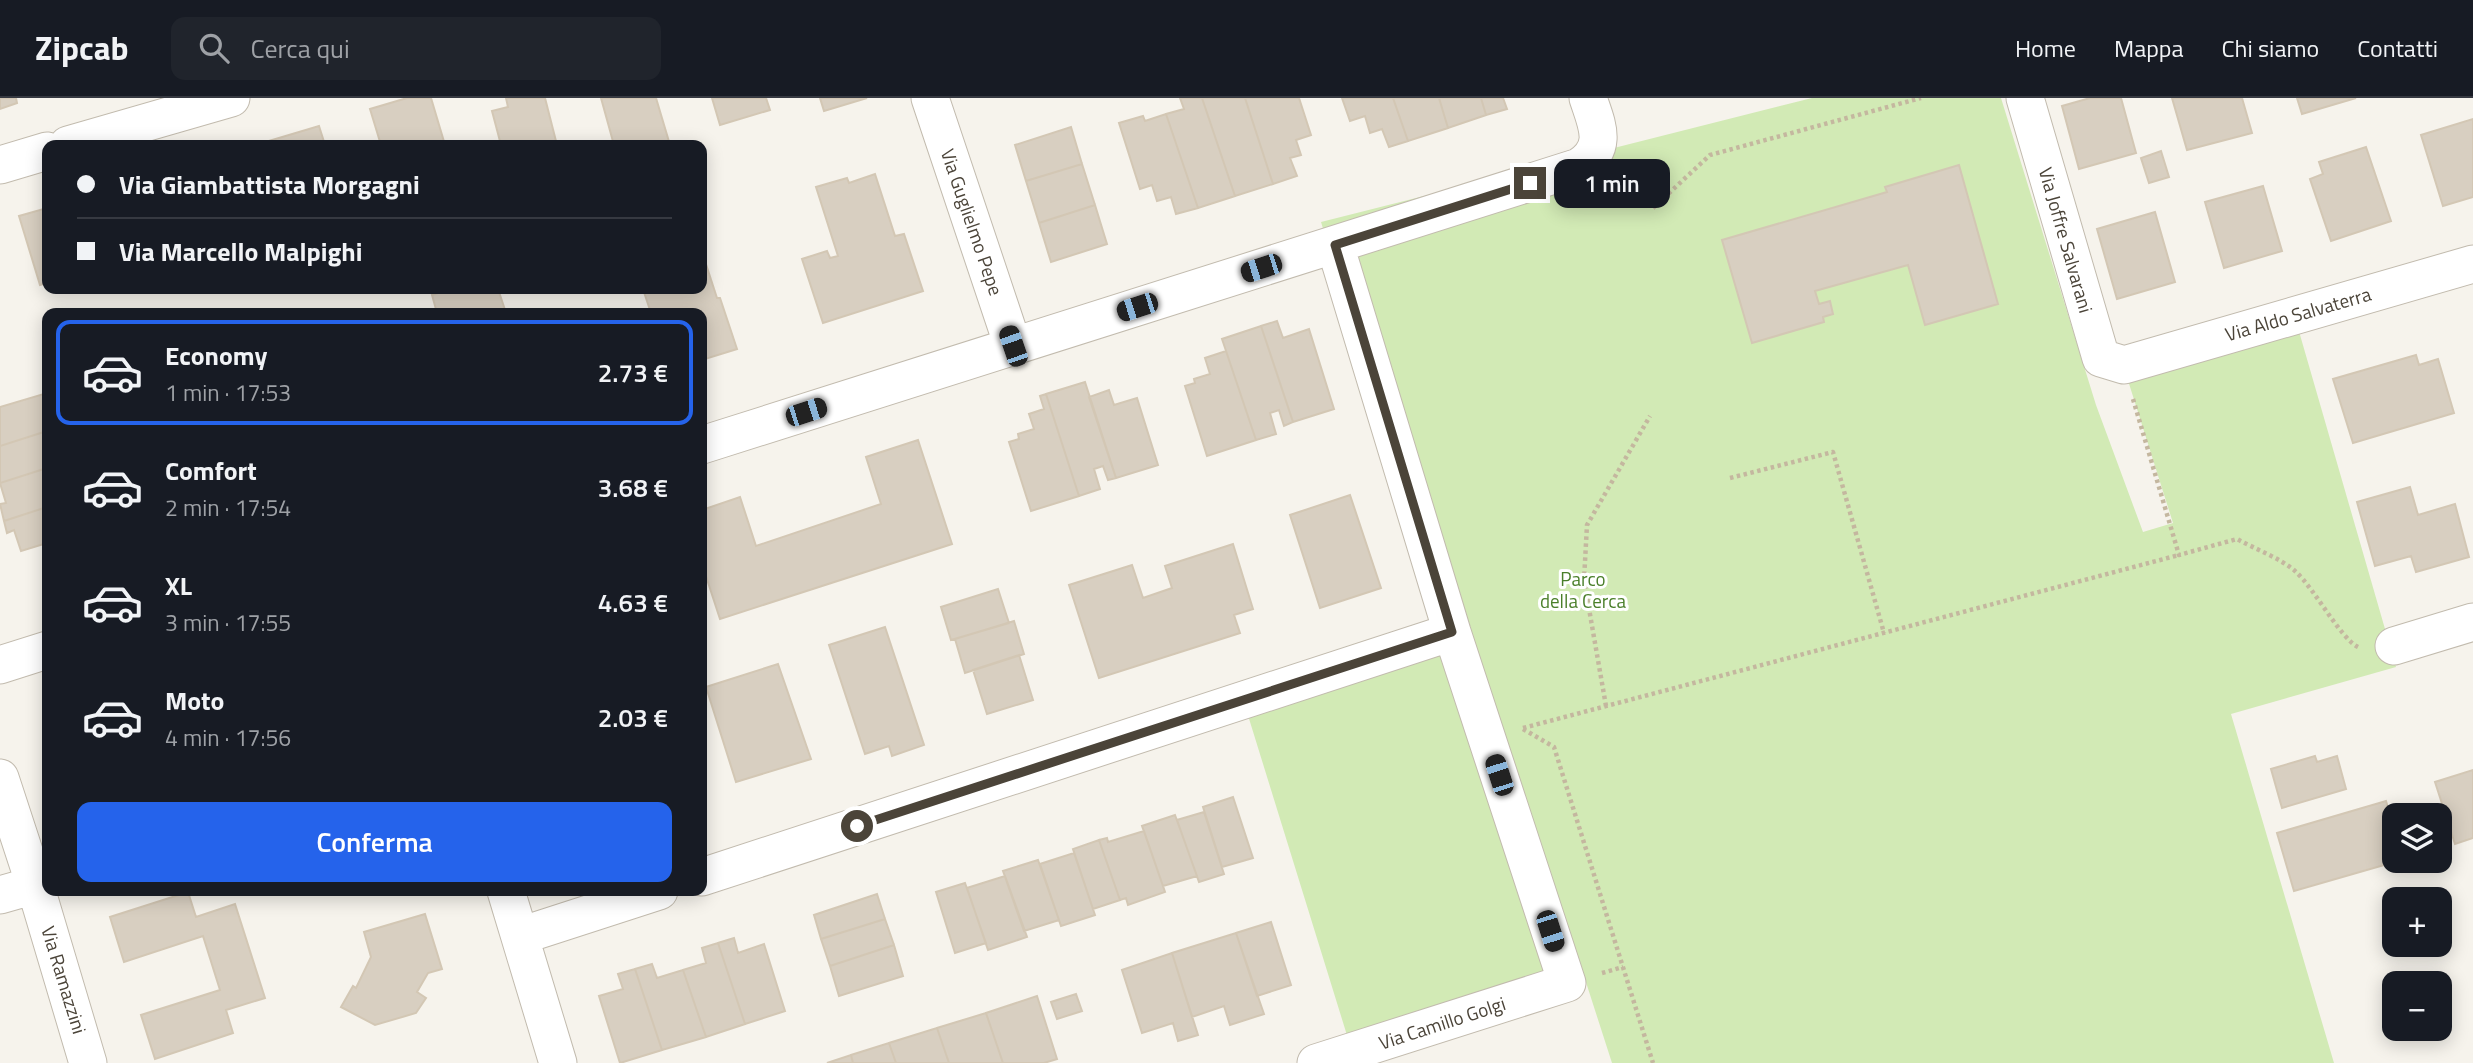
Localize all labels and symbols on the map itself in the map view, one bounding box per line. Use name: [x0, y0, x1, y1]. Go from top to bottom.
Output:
street label: Via Guglielmo Pepe: [934, 145, 1011, 299]
callout: 1 min: [1554, 158, 1670, 208]
street label: Via Joffre Salvarani: [2032, 164, 2101, 316]
route end: [1514, 167, 1546, 199]
car: [1238, 252, 1285, 284]
street label: Via Aldo Salvaterra: [2222, 279, 2375, 348]
car: [1114, 291, 1161, 323]
car: [997, 323, 1030, 369]
car: [783, 396, 830, 428]
park label: Parco della Cerca: [1540, 564, 1627, 615]
car: [1483, 752, 1516, 798]
route start: [841, 810, 873, 842]
car: [1534, 908, 1567, 954]
street label: Via Ramazzini: [34, 922, 95, 1037]
street label: Via Camillo Golgi: [1375, 988, 1509, 1057]

